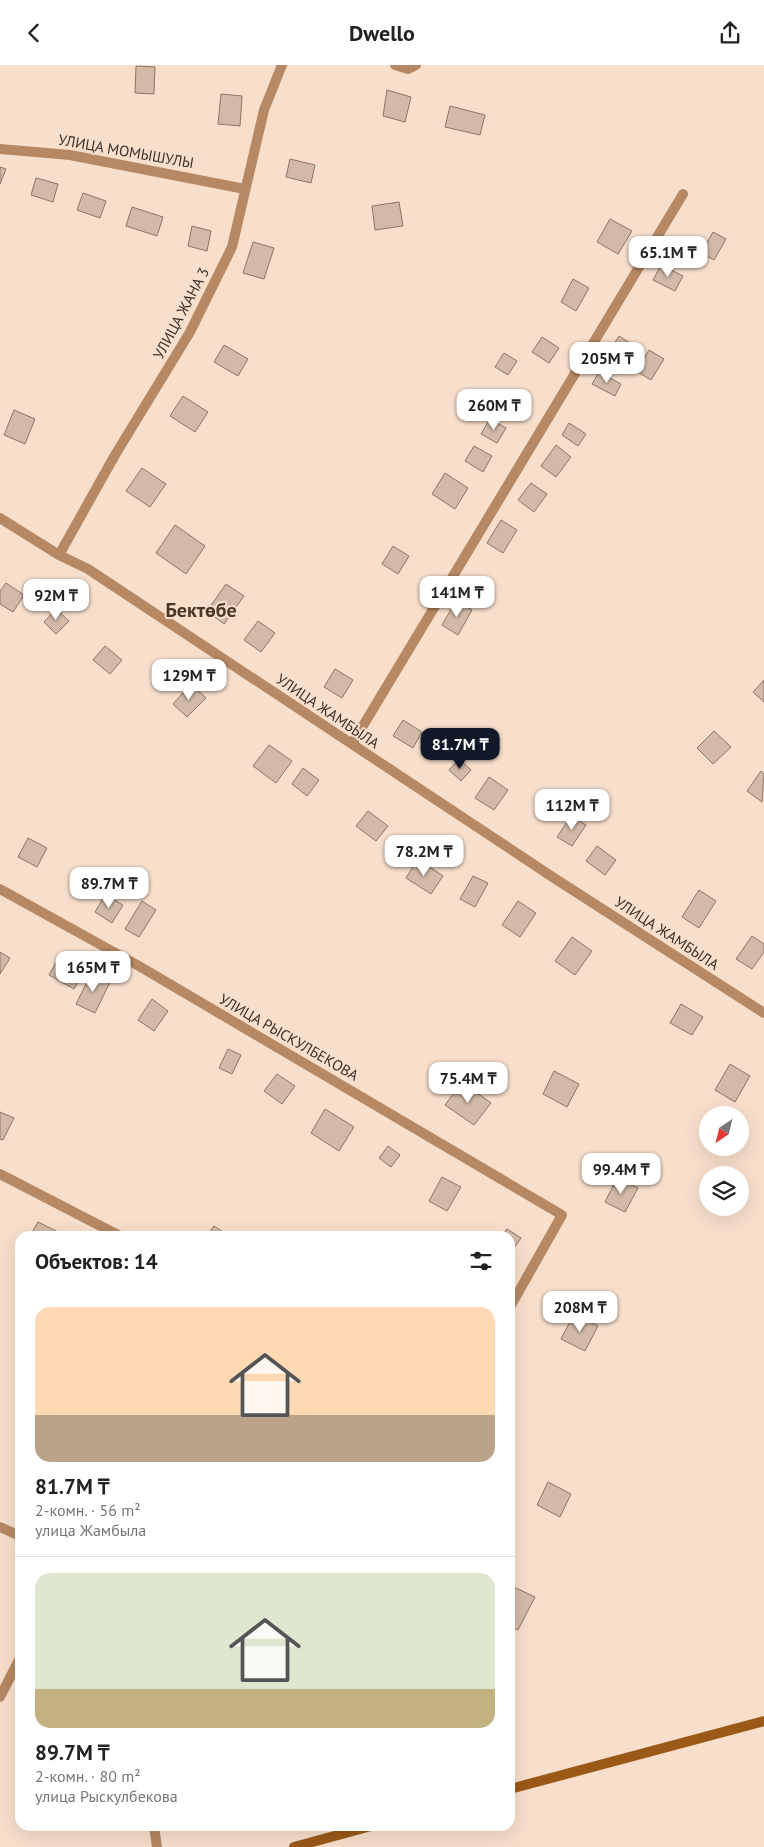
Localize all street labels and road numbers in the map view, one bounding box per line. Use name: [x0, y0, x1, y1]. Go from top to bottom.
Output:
street label: УЛИЦА МОМЫШУЛЫ: [57, 130, 195, 172]
street label: УЛИЦА ЖАНА 3: [149, 264, 213, 362]
street label: УЛИЦА ЖАМБЫЛА: [273, 669, 383, 753]
street label: УЛИЦА ЖАМБЫЛА: [611, 892, 723, 974]
street label: УЛИЦА РЫСКУЛБЕКОВА: [216, 989, 362, 1085]

